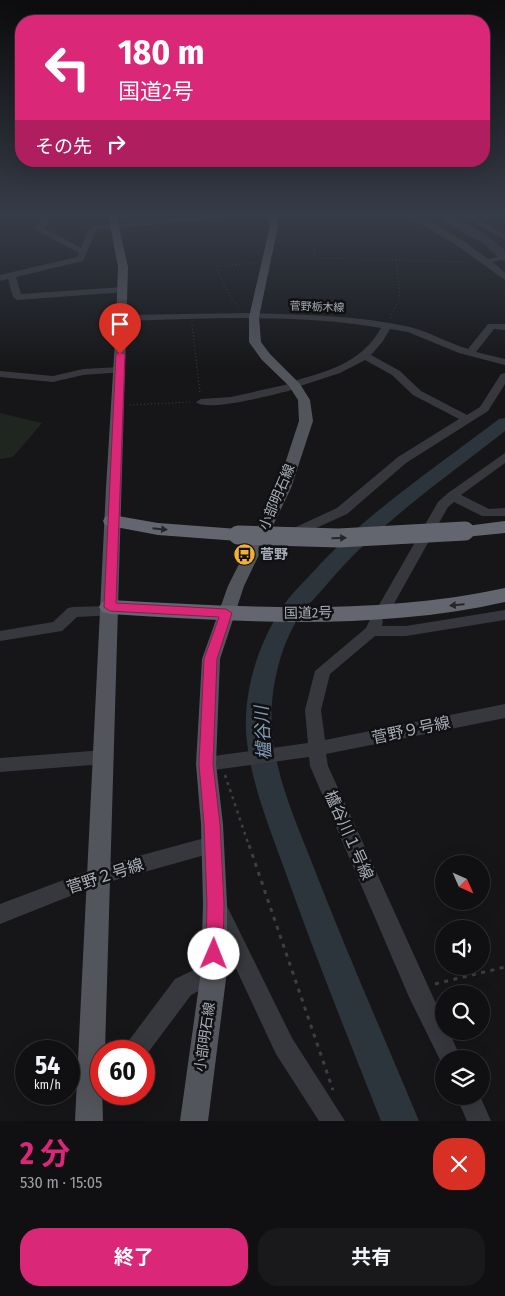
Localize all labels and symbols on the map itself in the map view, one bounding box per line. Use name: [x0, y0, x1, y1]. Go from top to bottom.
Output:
street label: 菅野栃木線: [289, 300, 345, 314]
pin: [99, 303, 141, 354]
street label: 小部明石線: [256, 461, 298, 533]
one-way arrow: [153, 525, 169, 533]
one-way arrow: [332, 533, 348, 541]
bus stop icon: 菅野: [232, 542, 256, 566]
place label: 菅野: [260, 546, 288, 563]
one-way arrow: [449, 601, 465, 609]
street label: 国道2号: [284, 604, 332, 622]
water label: 櫨谷川: [250, 703, 275, 761]
street label: 菅野９号線: [370, 712, 452, 748]
street label: 櫨谷川１号線: [321, 787, 377, 883]
street label: 菅野２号線: [64, 855, 146, 897]
north arrow: [435, 855, 490, 910]
position arrow: [187, 927, 239, 979]
street label: 小部明石線: [192, 1001, 218, 1073]
speed limit sign: 60: [90, 1040, 155, 1105]

